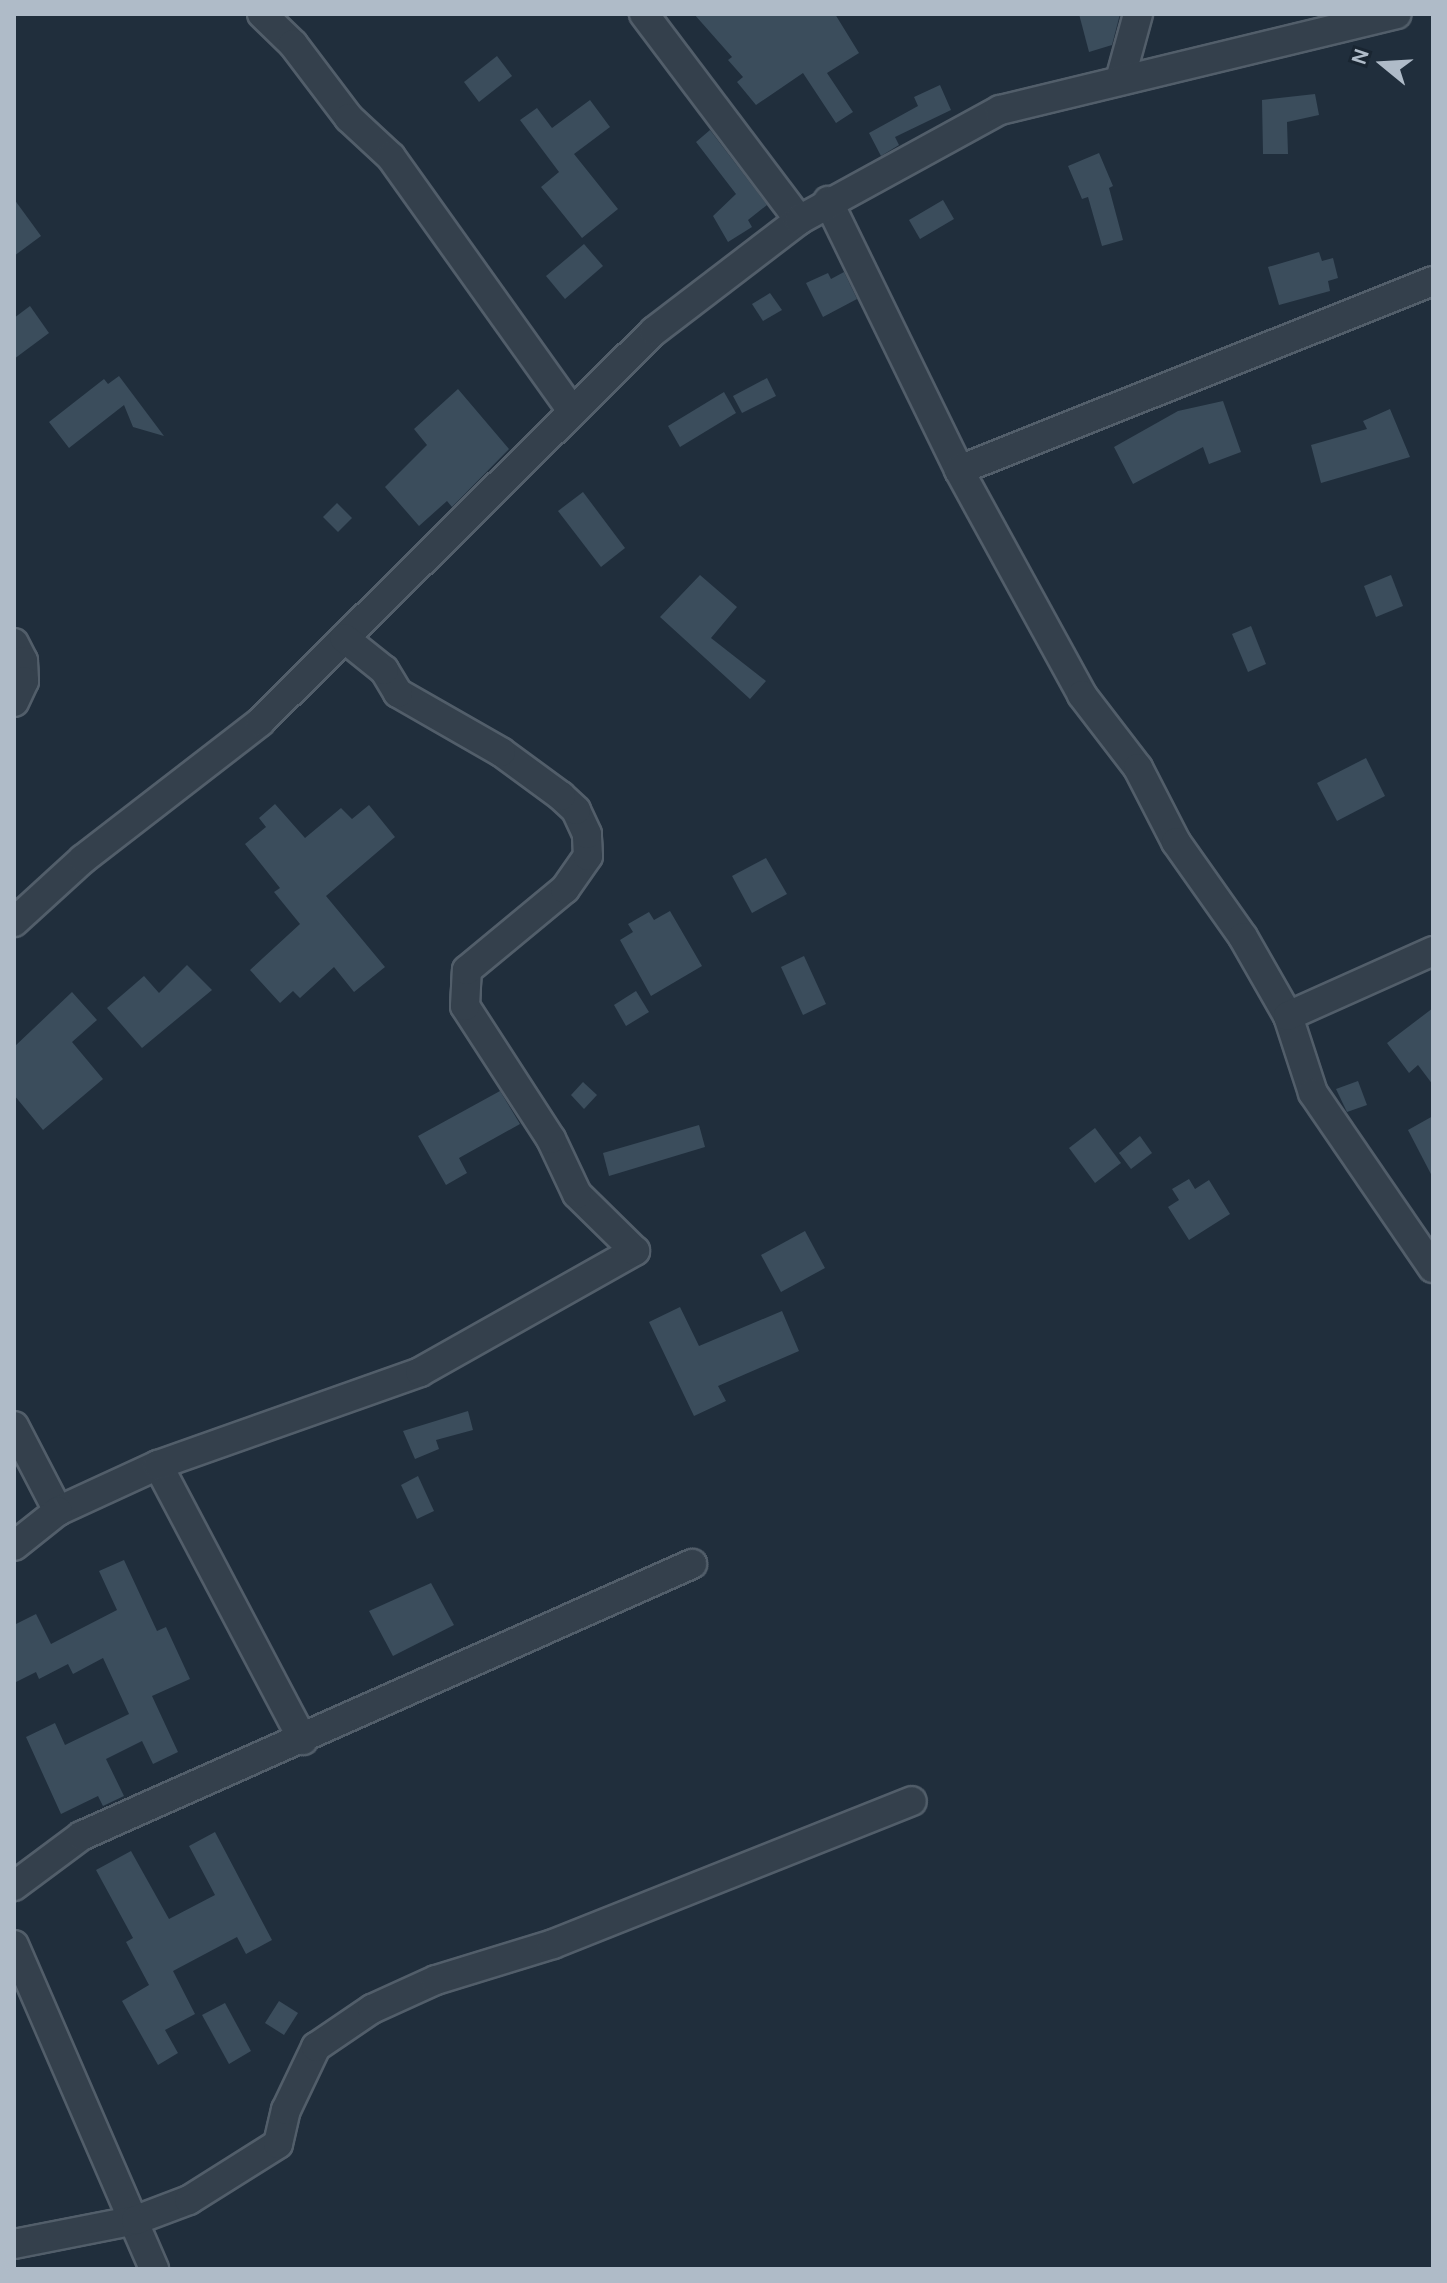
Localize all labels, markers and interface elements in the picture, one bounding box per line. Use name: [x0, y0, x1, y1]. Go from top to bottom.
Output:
north arrow: [1343, 24, 1423, 104]
text: N: [1345, 45, 1375, 68]

